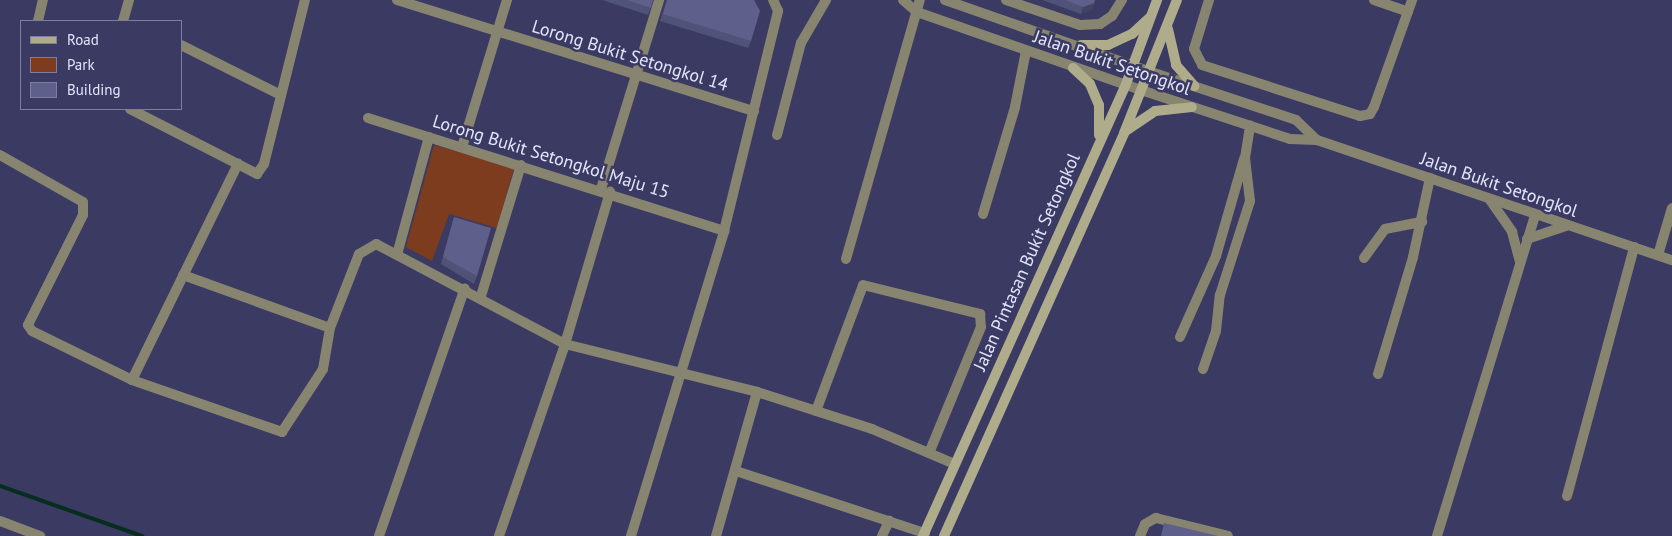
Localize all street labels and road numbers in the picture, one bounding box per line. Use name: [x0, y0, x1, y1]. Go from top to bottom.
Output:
street label: Lorong Bukit Setongkol 14: [529, 16, 731, 96]
street label: Jalan Bukit Setongkol: [1031, 26, 1193, 100]
street label: Lorong Bukit Setongkol Maju 15: [430, 111, 672, 203]
street label: Jalan Bukit Setongkol: [1418, 148, 1580, 222]
street label: Jalan Pintasan Bukit Setongkol: [969, 150, 1085, 374]

